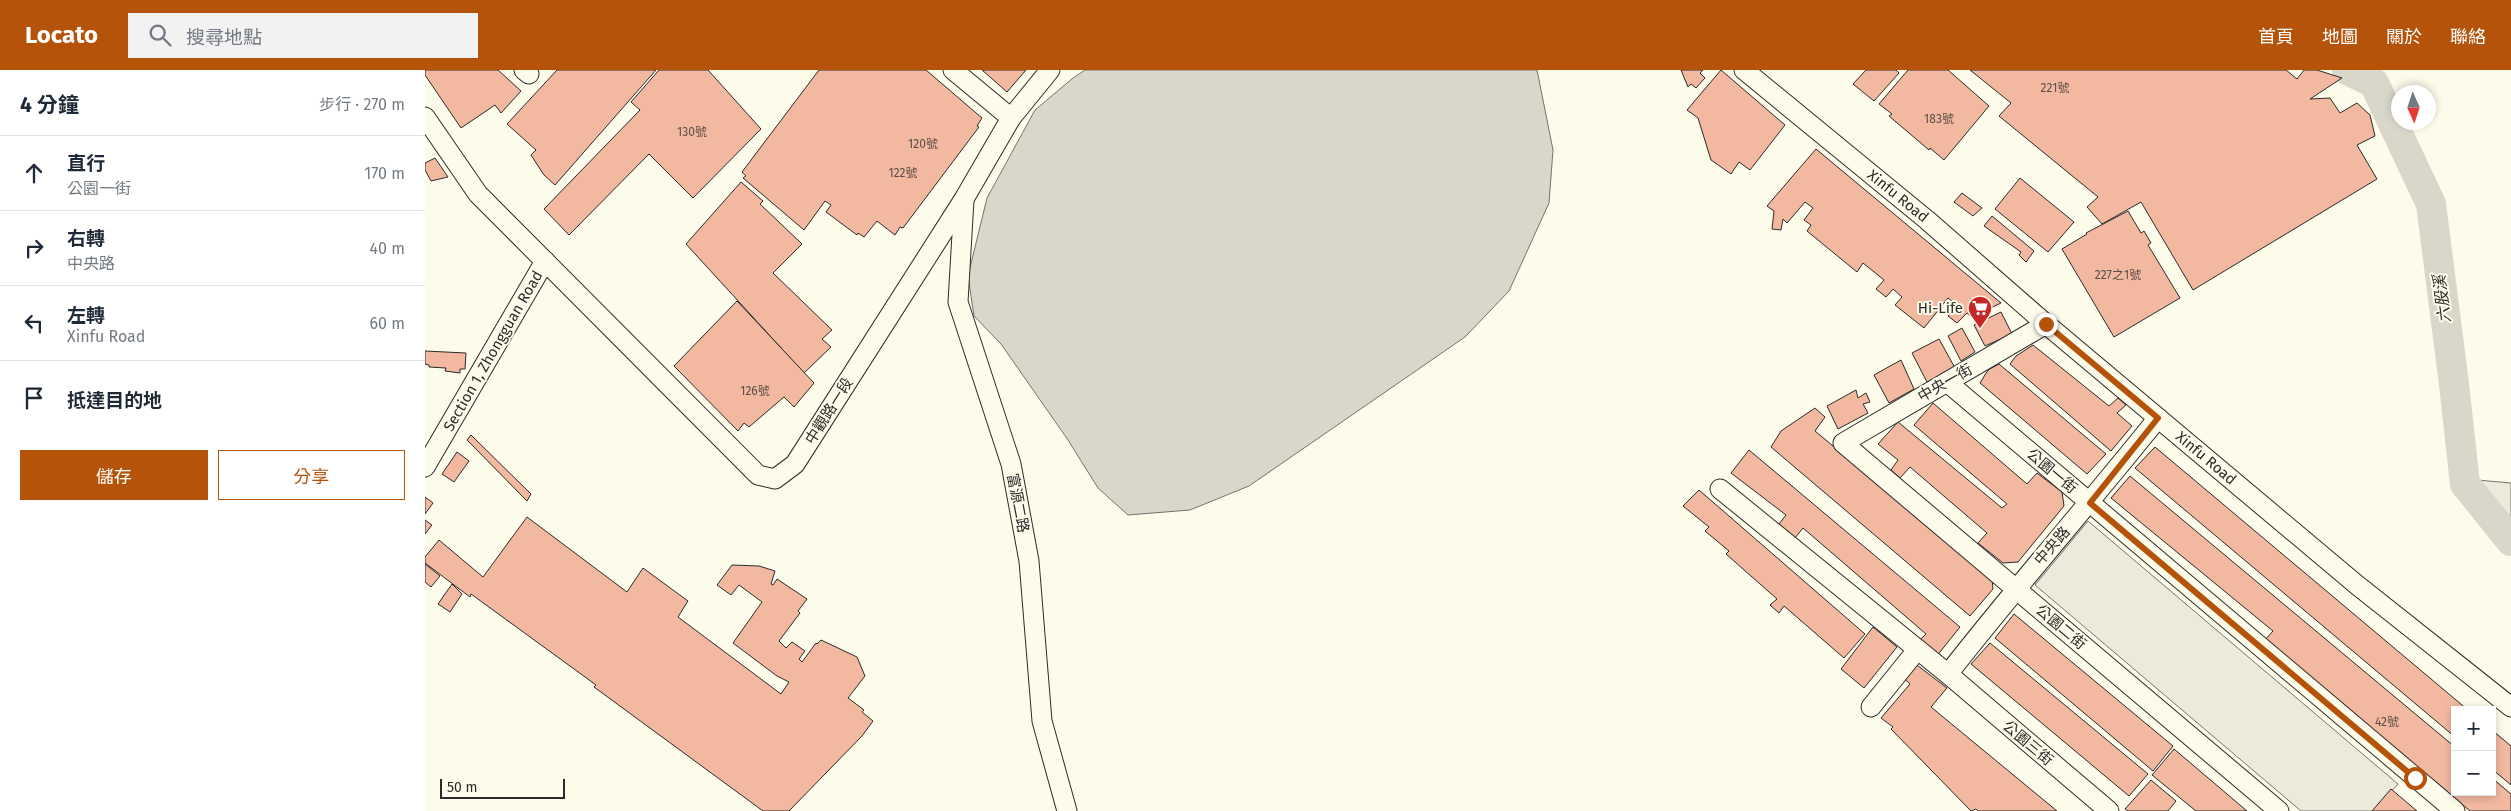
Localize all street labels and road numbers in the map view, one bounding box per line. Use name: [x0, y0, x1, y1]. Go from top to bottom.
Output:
street label: Xinfu Road: [1864, 166, 1932, 226]
street label: Section 1, Zhongguan Road: [440, 267, 546, 435]
street label: 中央一街: [1915, 360, 1975, 406]
street label: 中觀路一段: [801, 374, 857, 448]
street label: Xinfu Road: [2172, 427, 2240, 489]
street label: 公園一街: [2023, 445, 2081, 497]
street label: 富源二路: [1003, 472, 1033, 534]
street label: 中央路: [2030, 523, 2074, 569]
street label: 公園二街: [2032, 601, 2090, 653]
street label: 公園三街: [1999, 717, 2057, 769]

